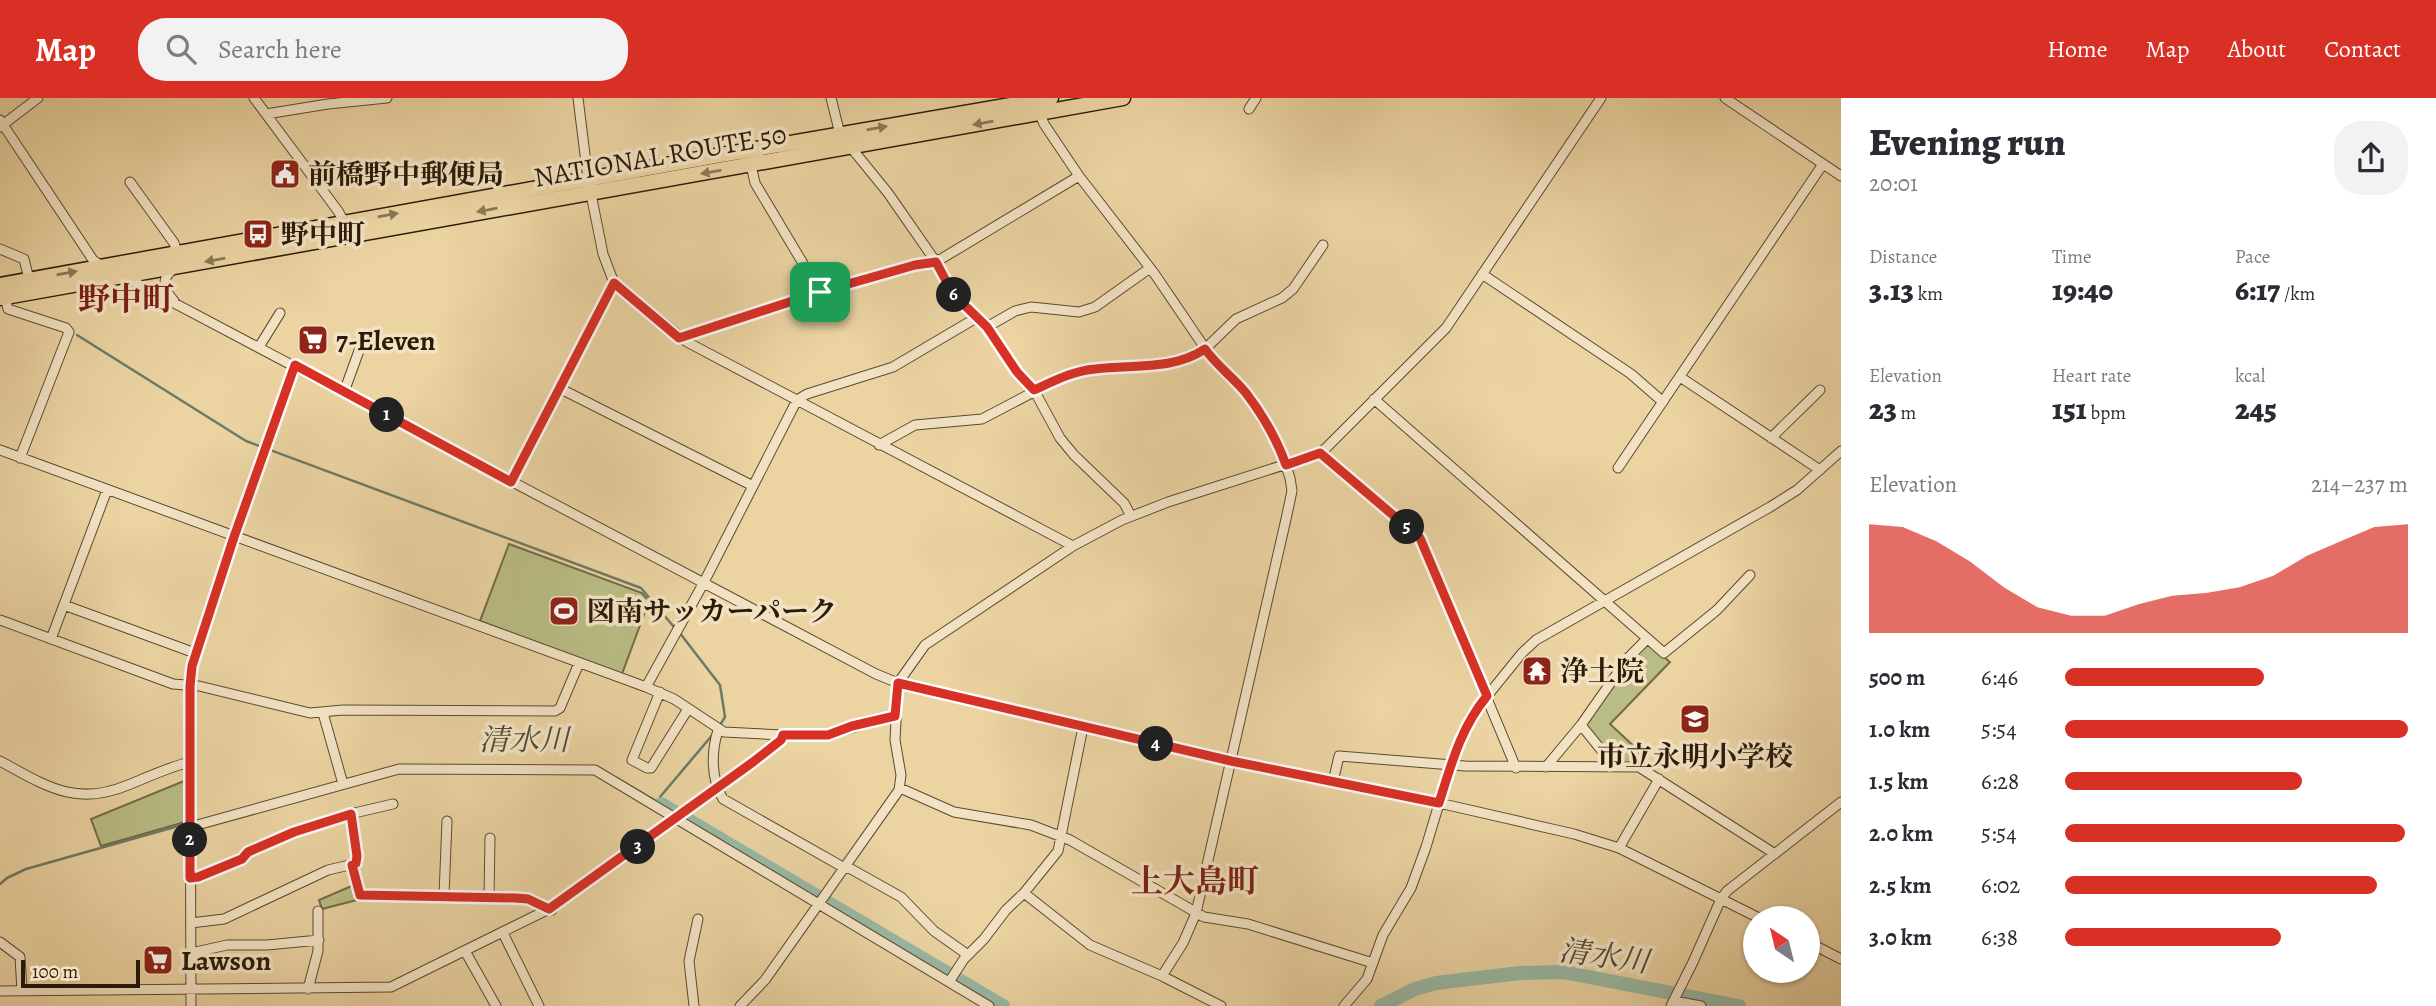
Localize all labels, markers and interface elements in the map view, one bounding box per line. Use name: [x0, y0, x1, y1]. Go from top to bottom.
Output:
search box: [138, 18, 628, 81]
text: Map: [35, 27, 96, 72]
icon: search: [162, 30, 200, 68]
text: Search here: [218, 32, 342, 67]
text: Home: [2047, 33, 2108, 65]
text: Map: [2146, 33, 2190, 65]
text: About: [2228, 33, 2286, 65]
text: Contact: [2324, 33, 2401, 65]
street label: NATIONAL ROUTE 50: [531, 115, 789, 197]
text: Evening run: [1869, 116, 2066, 168]
one-way arrow: [972, 118, 994, 129]
button: share: [2334, 121, 2408, 195]
one-way arrow: [866, 122, 888, 133]
place label: 前橋野中郵便局: [308, 156, 504, 194]
public building icon: 前橋野中郵便局: [268, 157, 302, 191]
one-way arrow: [700, 167, 722, 178]
text: 20:01: [1869, 168, 1918, 199]
one-way arrow: [476, 205, 498, 216]
one-way arrow: [377, 209, 399, 220]
place label: 野中町: [281, 216, 365, 254]
bus stop icon: 野中町: [241, 217, 275, 251]
text: Distance: [1869, 244, 1937, 270]
text: Time: [2052, 244, 2091, 270]
text: Pace: [2235, 244, 2270, 270]
one-way arrow: [204, 254, 226, 265]
pin: [790, 262, 850, 322]
one-way arrow: [56, 267, 78, 278]
text: 3.13: [1869, 270, 1914, 310]
text: 19:40: [2052, 270, 2113, 310]
text: 6:17: [2235, 270, 2280, 310]
icon: arrive: [801, 273, 839, 311]
district label: 野中町: [78, 277, 174, 321]
pin: 6: [936, 278, 972, 312]
text: 6: [949, 281, 958, 307]
text: km: [1914, 281, 1943, 307]
text: /km: [2280, 281, 2315, 307]
place label: 7-Eleven: [336, 322, 436, 360]
supermarket icon: 7-Eleven: [296, 323, 330, 357]
text: Elevation: [1869, 363, 1942, 389]
text: Heart rate: [2052, 363, 2131, 389]
text: kcal: [2235, 363, 2265, 389]
text: 23: [1869, 389, 1897, 429]
text: 151: [2052, 389, 2087, 429]
text: 245: [2235, 389, 2277, 429]
pin: 1: [370, 398, 404, 432]
text: m: [1897, 400, 1916, 426]
text: bpm: [2087, 400, 2126, 426]
text: 1: [383, 401, 390, 427]
text: Elevation: [1869, 469, 1957, 500]
text: 214–237 m: [2311, 469, 2408, 500]
pin: 5: [1390, 510, 1424, 544]
text: 5: [1402, 513, 1411, 539]
place label: 図南サッカーパーク: [587, 593, 837, 631]
sports icon: 図南サッカーパーク: [547, 594, 581, 628]
place label: 浄土院: [1560, 653, 1644, 691]
temple icon: 浄土院: [1520, 654, 1554, 688]
text: 500 m: [1869, 662, 1925, 693]
text: 6:46: [1981, 662, 2018, 693]
school or university icon: 市立永明小学校: [1678, 702, 1712, 736]
text: 1.0 km: [1869, 714, 1930, 745]
text: 5:54: [1981, 714, 2017, 745]
water label: 清水川: [479, 720, 572, 760]
pin: 4: [1138, 726, 1174, 762]
text: 4: [1151, 730, 1160, 756]
place label: 市立永明小学校: [1597, 738, 1793, 776]
text: 1.5 km: [1869, 766, 1929, 797]
text: 6:28: [1981, 766, 2019, 797]
text: 2.0 km: [1869, 818, 1933, 849]
text: 5:54: [1981, 818, 2017, 849]
pin: 2: [172, 822, 208, 858]
text: 2: [185, 826, 194, 852]
pin: 3: [620, 830, 656, 864]
text: 3: [633, 833, 642, 859]
district label: 上大島町: [1131, 859, 1259, 903]
text: 2.5 km: [1869, 870, 1931, 901]
text: 6:02: [1981, 870, 2020, 901]
north arrow: [1743, 906, 1820, 984]
map controls: [1743, 906, 1820, 983]
text: 3.0 km: [1869, 922, 1932, 953]
text: 6:38: [1981, 922, 2018, 953]
water label: 清水川: [1557, 930, 1654, 982]
place label: Lawson: [181, 942, 271, 980]
supermarket icon: Lawson: [141, 943, 175, 977]
scale bar: [21, 957, 140, 989]
text: 100 m: [32, 959, 78, 985]

